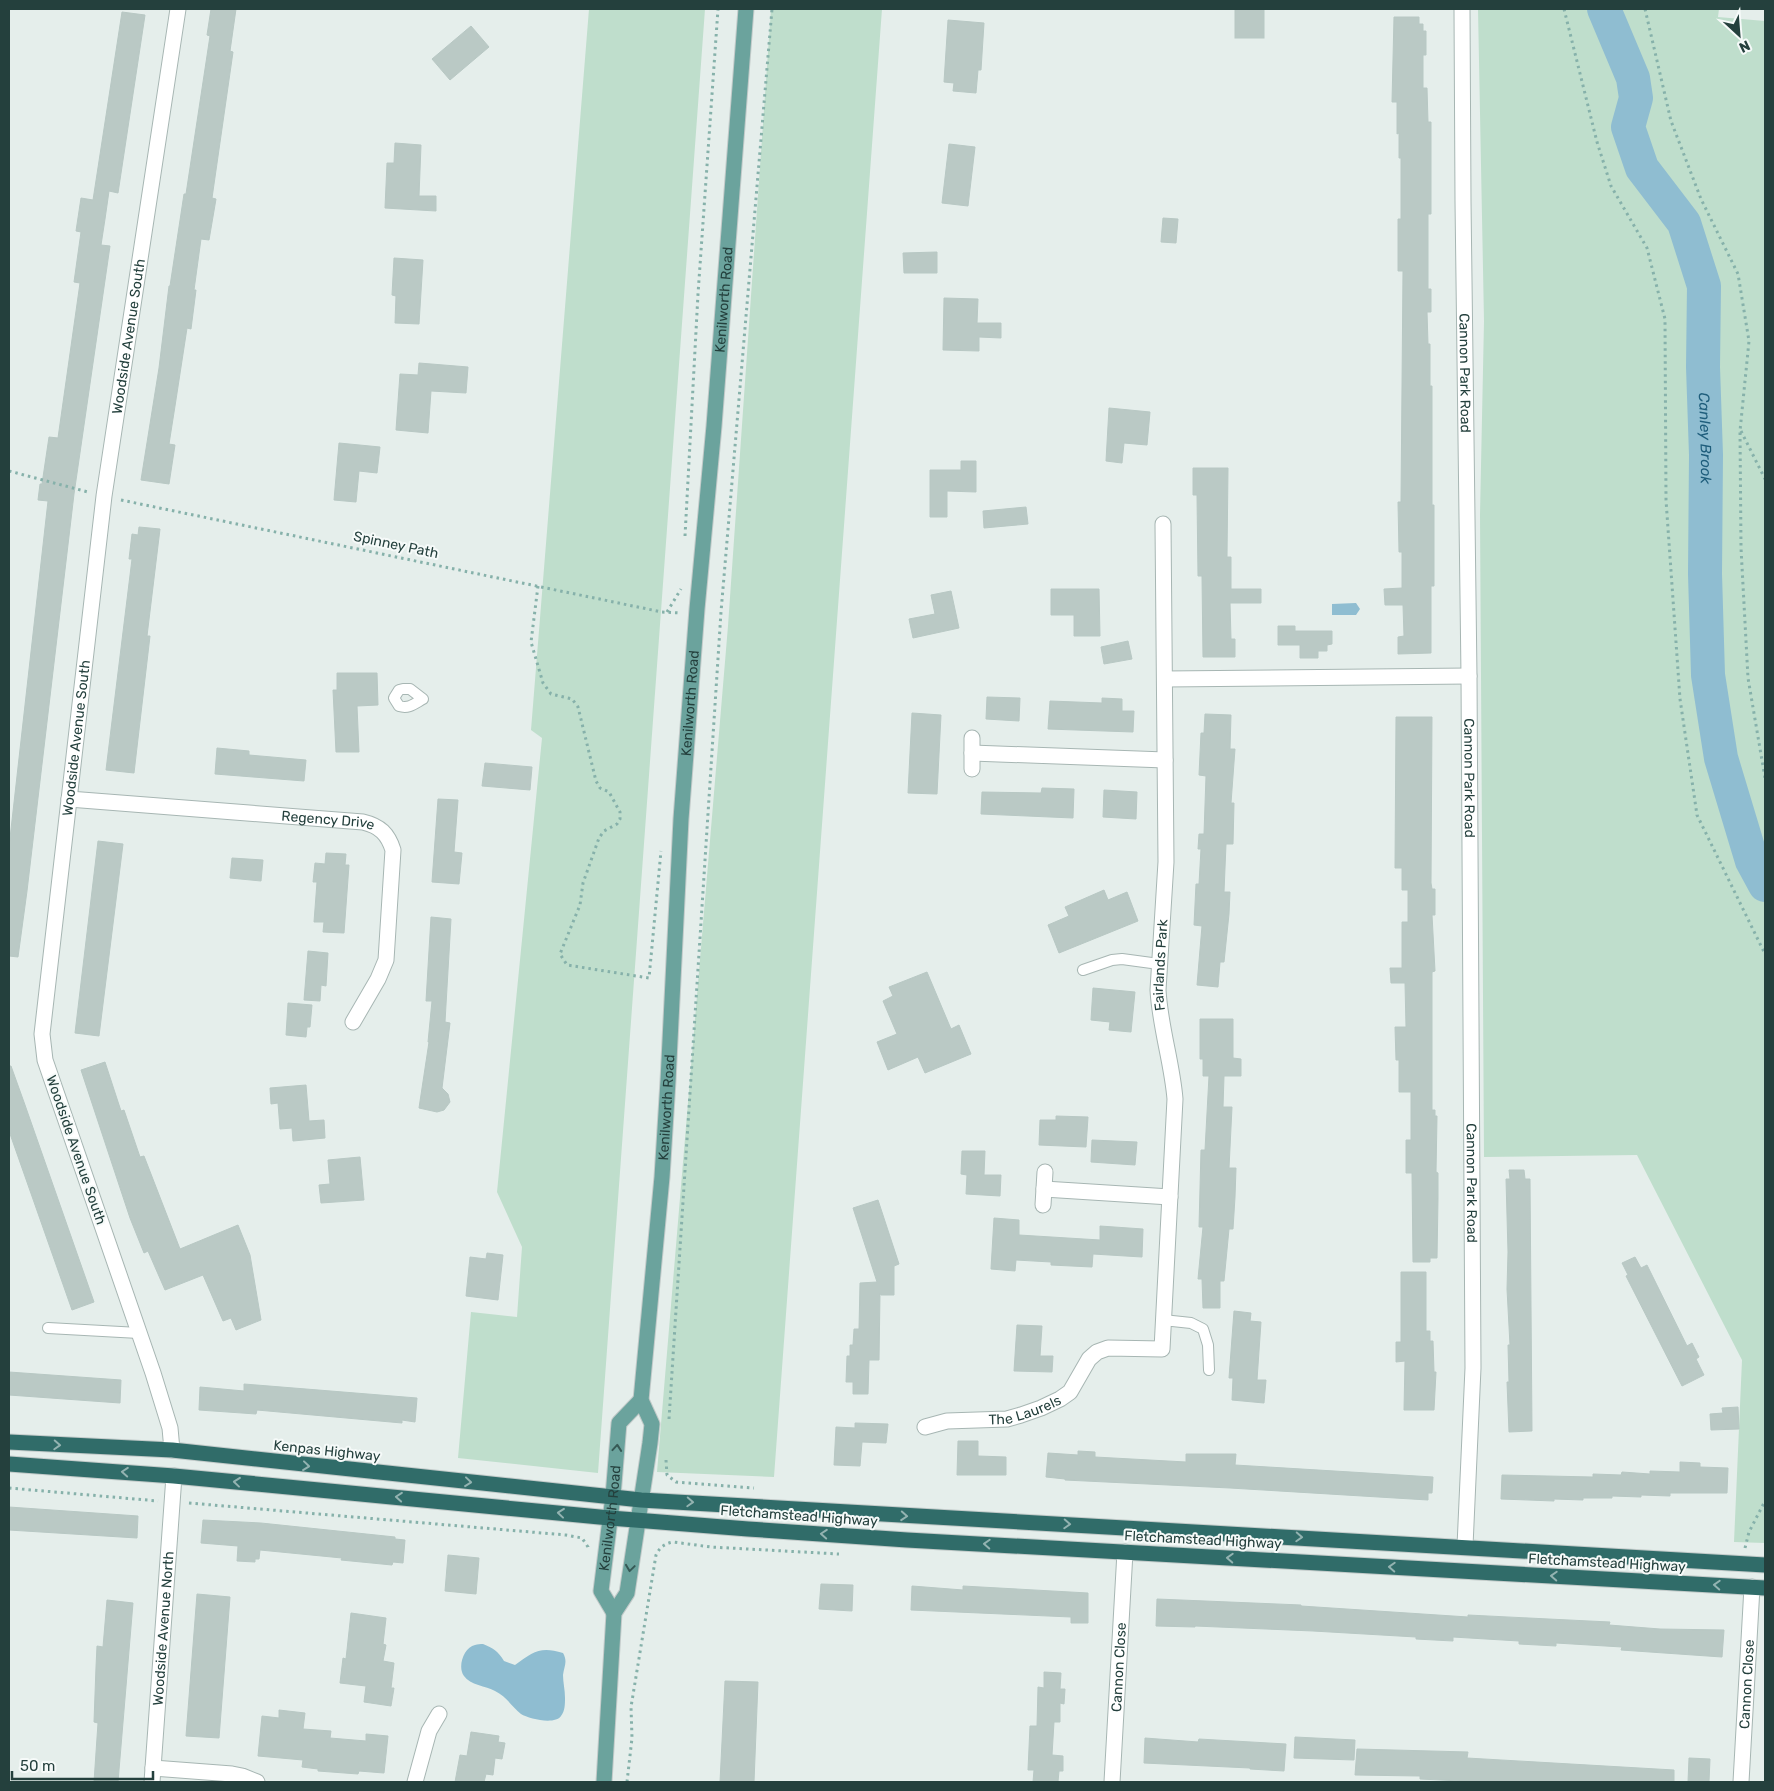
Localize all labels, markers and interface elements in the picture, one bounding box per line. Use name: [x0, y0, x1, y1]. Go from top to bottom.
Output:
north arrow: [1714, 10, 1764, 60]
text: N: [1736, 36, 1753, 56]
street label: Kenilworth Road: [711, 246, 736, 353]
street label: Woodside Avenue South: [108, 258, 148, 415]
street label: Cannon Park Road: [1456, 313, 1474, 433]
water label: Canley Brook: [1695, 392, 1715, 484]
street label: Spinney Path: [352, 528, 440, 562]
street label: Kenilworth Road: [677, 650, 702, 757]
street label: Woodside Avenue South: [59, 659, 94, 817]
street label: Cannon Park Road: [1461, 718, 1478, 838]
street label: Regency Drive: [281, 807, 378, 834]
street label: Fairlands Park: [1149, 918, 1171, 1012]
street label: Kenilworth Road: [655, 1054, 678, 1161]
street label: Woodside Avenue South: [42, 1073, 110, 1227]
street label: Cannon Park Road: [1463, 1123, 1481, 1243]
street label: The Laurels: [988, 1391, 1064, 1428]
street label: Kenpas Highway: [273, 1437, 382, 1465]
one-way arrow: [54, 1439, 62, 1450]
one-way arrow: [611, 1443, 622, 1451]
one-way arrow: [302, 1460, 310, 1471]
street label: Kenilworth Road: [595, 1465, 624, 1572]
one-way arrow: [121, 1467, 129, 1478]
one-way arrow: [464, 1476, 472, 1487]
one-way arrow: [233, 1477, 241, 1488]
one-way arrow: [395, 1492, 403, 1503]
one-way arrow: [686, 1497, 694, 1508]
street label: Fletchamstead Highway: [720, 1502, 879, 1530]
one-way arrow: [557, 1508, 565, 1519]
one-way arrow: [901, 1510, 909, 1521]
one-way arrow: [1063, 1518, 1071, 1529]
street label: Fletchamstead Highway: [1124, 1527, 1282, 1553]
one-way arrow: [820, 1529, 828, 1540]
one-way arrow: [1295, 1531, 1303, 1542]
one-way arrow: [982, 1539, 990, 1550]
street label: Fletchamstead Highway: [1528, 1550, 1686, 1576]
street label: Woodside Avenue North: [149, 1551, 177, 1706]
one-way arrow: [1226, 1552, 1234, 1563]
one-way arrow: [1388, 1561, 1396, 1572]
one-way arrow: [626, 1564, 636, 1572]
one-way arrow: [1550, 1571, 1558, 1582]
one-way arrow: [1712, 1580, 1720, 1591]
street label: Cannon Close: [1107, 1622, 1130, 1712]
street label: Cannon Close: [1736, 1639, 1758, 1729]
scale bar: [12, 1748, 154, 1780]
text: 50 m: [20, 1757, 55, 1775]

